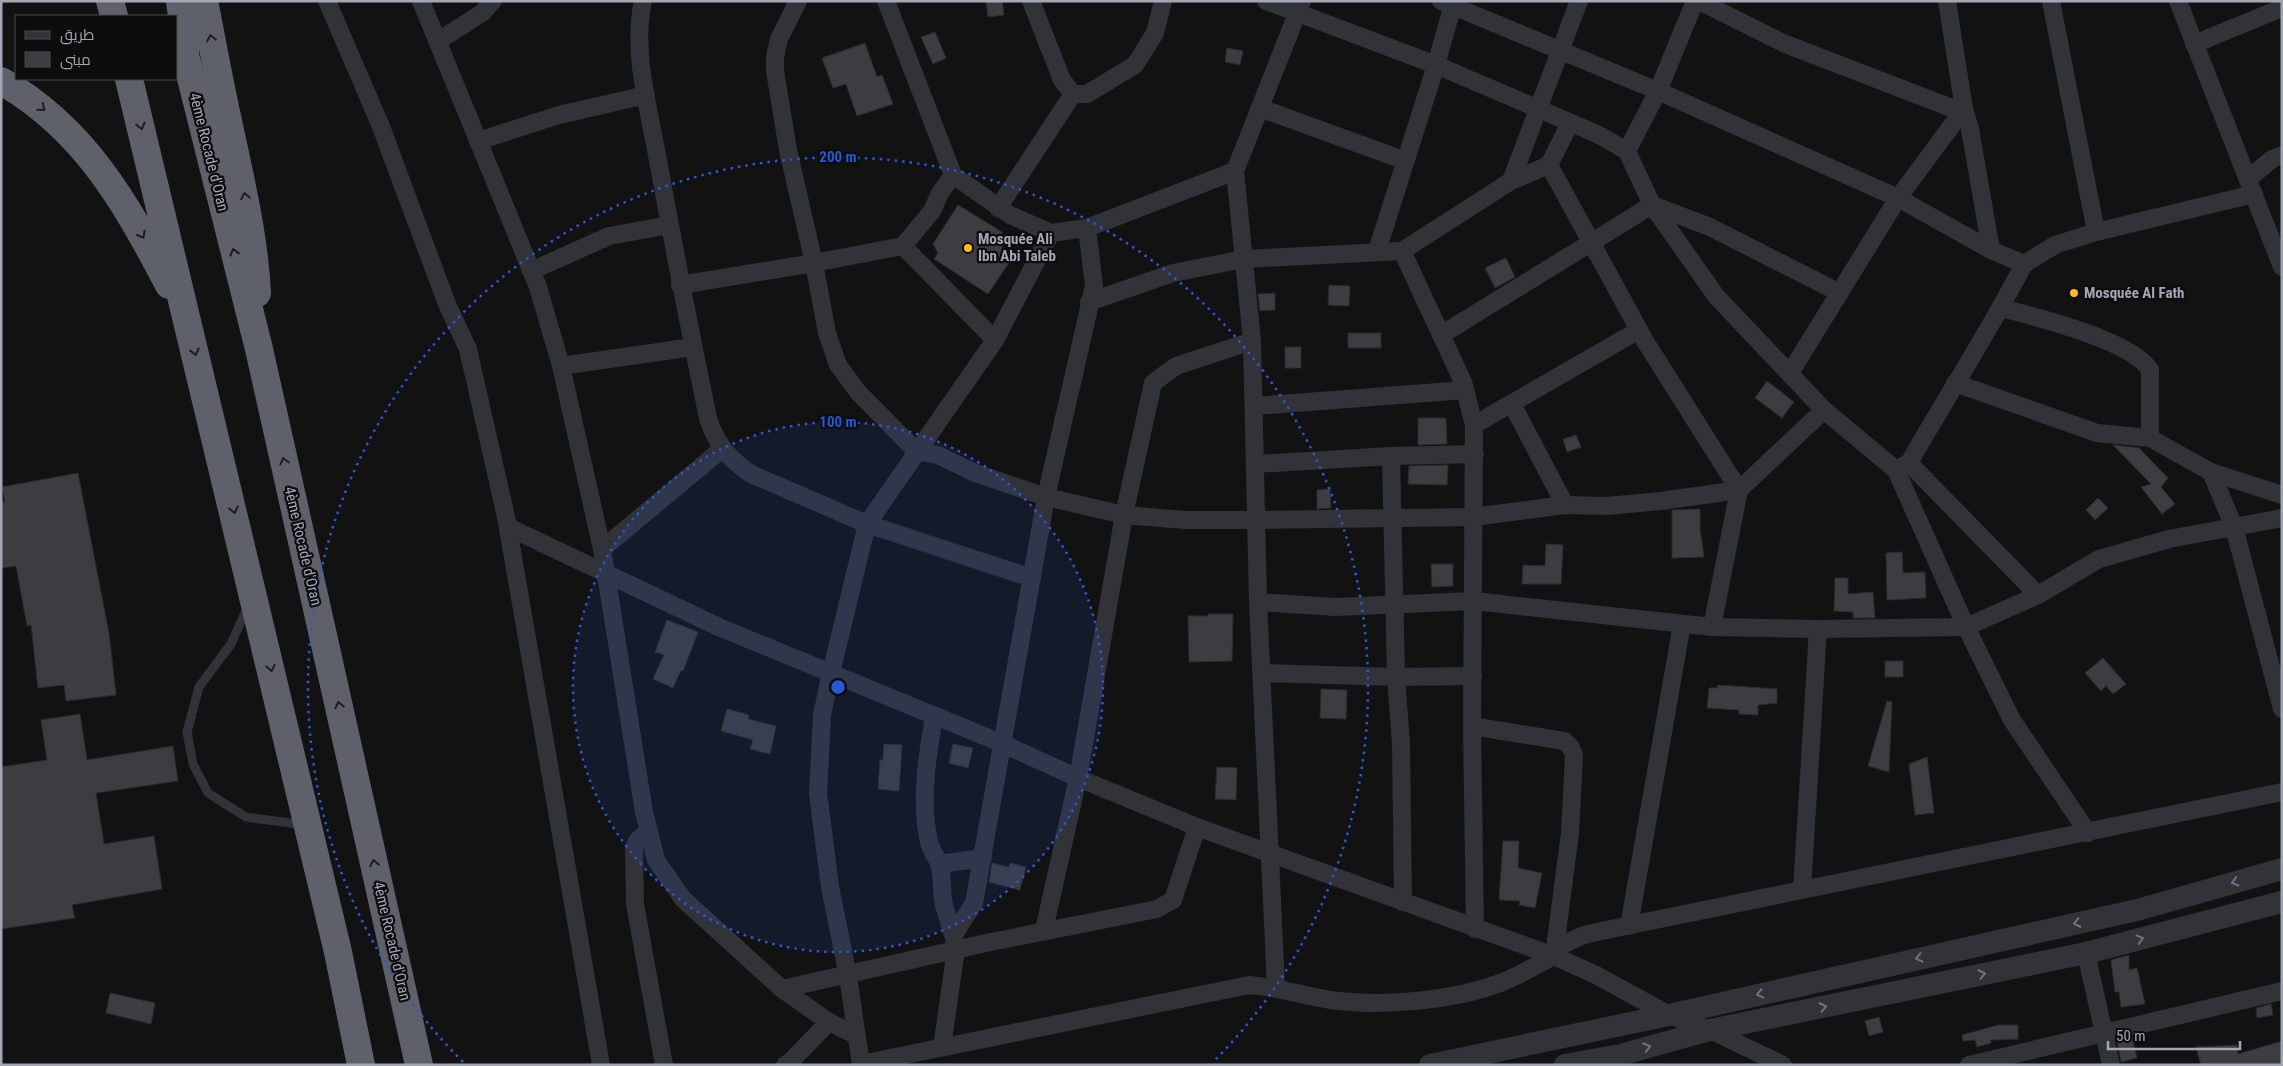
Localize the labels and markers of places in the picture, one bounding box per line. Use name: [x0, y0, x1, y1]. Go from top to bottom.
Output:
place label: Mosquée Ali Ibn Abi Taleb: [978, 230, 1056, 265]
marker: Mosquée Ali Ibn Abi Taleb: [962, 242, 974, 254]
place label: Mosquée Al Fath: [2084, 284, 2184, 302]
marker: Mosquée Al Fath: [2068, 287, 2080, 299]
centre of rings: [829, 678, 847, 696]

